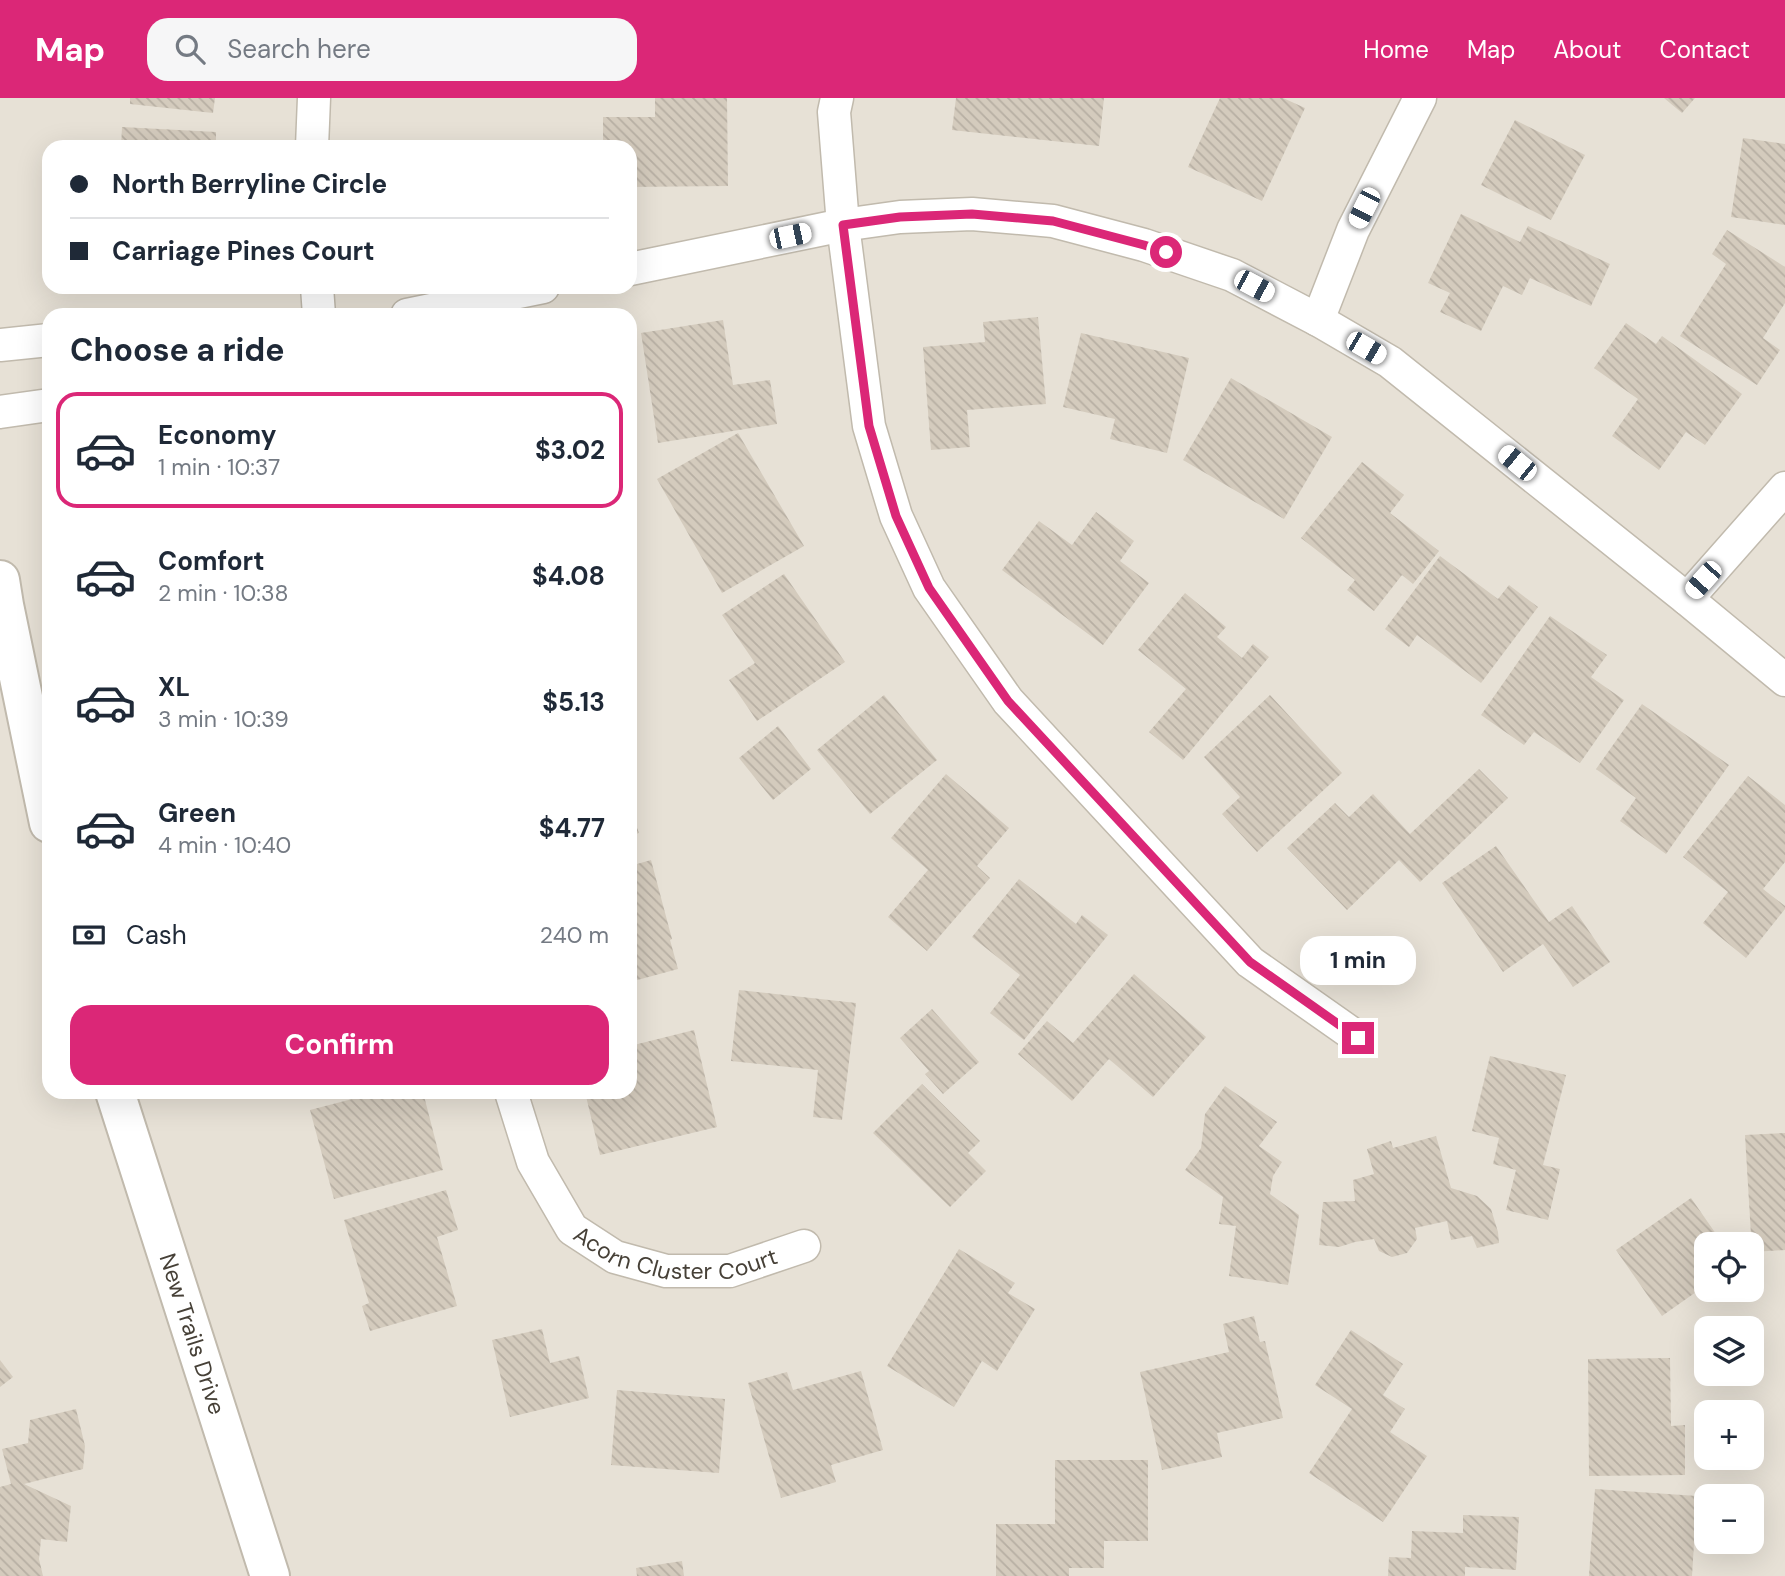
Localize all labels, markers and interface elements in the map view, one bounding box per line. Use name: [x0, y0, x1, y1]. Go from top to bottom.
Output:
search box: [147, 18, 637, 81]
text: Map: [35, 28, 105, 71]
icon: search: [171, 30, 209, 68]
text: Search here: [227, 32, 371, 66]
text: Home: [1363, 34, 1429, 65]
text: Map: [1467, 34, 1515, 65]
text: About: [1553, 34, 1622, 65]
text: Contact: [1660, 34, 1750, 65]
text: North Berryline Circle: [112, 167, 387, 201]
car: [1346, 185, 1383, 231]
car: [768, 221, 813, 251]
text: Carriage Pines Court: [112, 234, 374, 268]
route start: [1150, 236, 1182, 268]
car: [1231, 267, 1278, 305]
car: [1343, 328, 1390, 368]
text: Choose a ride: [70, 329, 285, 371]
text: Economy: [158, 418, 276, 452]
icon: car: [74, 419, 137, 482]
text: $3.02: [535, 433, 605, 467]
car: [1495, 442, 1540, 484]
text: 1 min · 10:37: [158, 452, 280, 482]
text: Comfort: [158, 544, 264, 578]
icon: car: [74, 545, 137, 608]
car: [1682, 557, 1725, 603]
text: $4.08: [532, 559, 605, 593]
text: 2 min · 10:38: [158, 578, 289, 608]
text: XL: [158, 670, 190, 704]
icon: car: [74, 671, 137, 734]
text: $5.13: [542, 685, 605, 719]
text: 3 min · 10:39: [158, 704, 289, 734]
text: Green: [158, 796, 236, 830]
icon: car: [74, 797, 137, 860]
text: $4.77: [539, 811, 605, 845]
text: 4 min · 10:40: [158, 830, 291, 860]
icon: cash: [70, 916, 108, 954]
text: Cash: [126, 918, 187, 952]
text: 240 m: [540, 920, 609, 950]
callout: 1 min: [1300, 936, 1416, 986]
text: 1 min: [1330, 945, 1386, 975]
button: Confirm: [70, 1005, 609, 1085]
route end: [1342, 1022, 1374, 1054]
street label: Acorn Cluster Court: [568, 1219, 781, 1287]
map controls: [1694, 1232, 1764, 1554]
button: locate: [1694, 1232, 1764, 1302]
street label: New Trails Drive: [153, 1249, 232, 1418]
button: layers: [1694, 1316, 1764, 1386]
button: +: [1694, 1400, 1764, 1470]
button: −: [1694, 1484, 1764, 1554]

